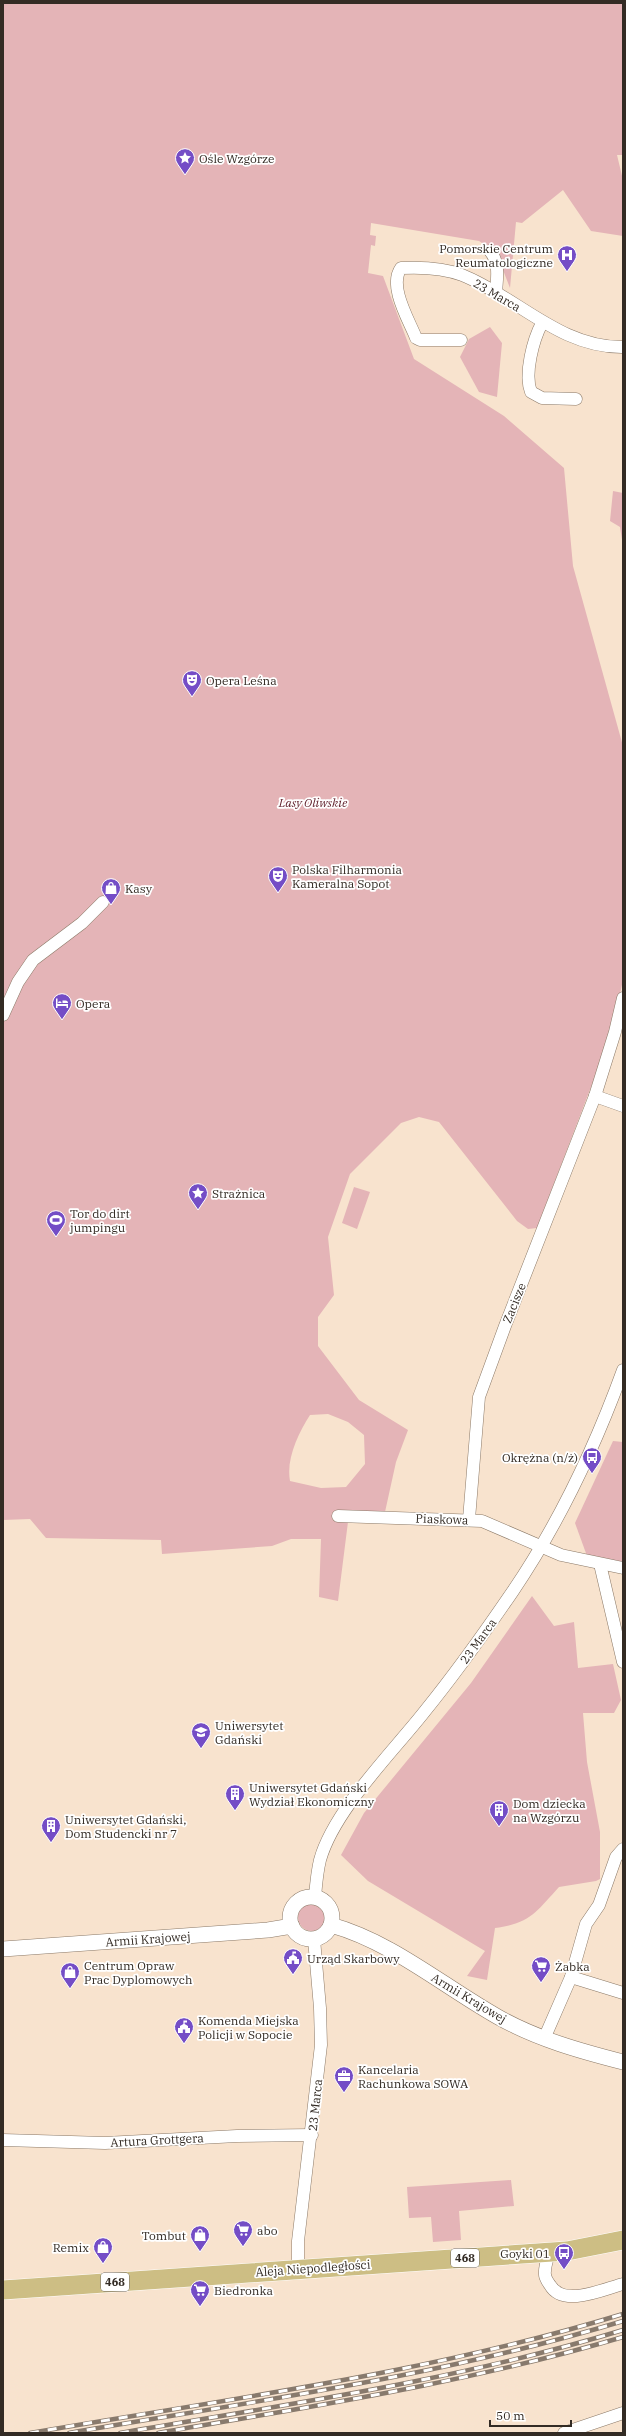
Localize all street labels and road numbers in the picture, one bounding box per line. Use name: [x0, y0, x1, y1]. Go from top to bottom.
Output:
street label: 23 Marca: [471, 275, 524, 315]
street label: Zacisze: [499, 1281, 529, 1325]
street label: Piaskowa: [415, 1511, 469, 1527]
street label: 23 Marca: [457, 1615, 500, 1667]
street label: Armii Krajowej: [105, 1929, 191, 1949]
street label: Armii Krajowej: [429, 1970, 509, 2026]
street label: 23 Marca: [305, 2078, 325, 2132]
street label: Artura Grottgera: [110, 2130, 205, 2150]
road number: 468: [451, 2249, 479, 2267]
street label: Aleja Niepodległości: [255, 2256, 371, 2279]
road number: 468: [101, 2273, 129, 2291]

